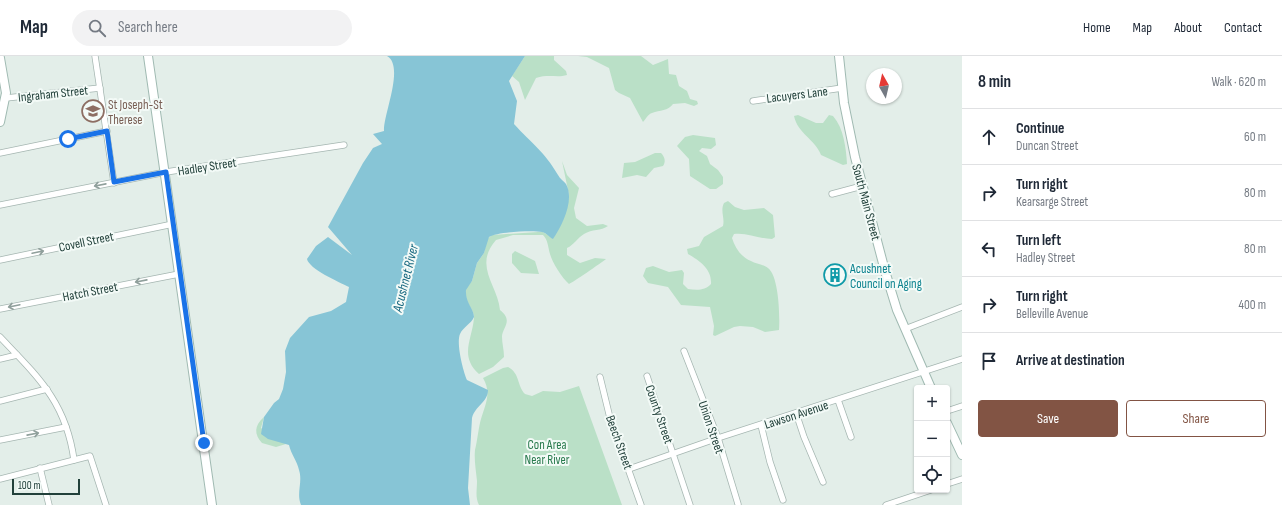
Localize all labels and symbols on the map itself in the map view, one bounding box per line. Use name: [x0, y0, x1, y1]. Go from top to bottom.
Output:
north arrow: [866, 68, 902, 104]
street label: Ingraham Street: [17, 82, 89, 106]
street label: Lacuyers Lane: [766, 83, 829, 107]
place label: St Joseph-St Therese: [108, 97, 163, 128]
school or university icon: St Joseph-St Therese: [80, 98, 106, 124]
route start: [59, 130, 77, 148]
street label: Hadley Street: [177, 154, 238, 180]
street label: South Main Street: [848, 162, 884, 242]
one-way arrow: [94, 182, 107, 190]
street label: Covell Street: [57, 228, 115, 256]
water label: Acushnet River: [389, 241, 422, 315]
one-way arrow: [31, 247, 44, 255]
place label: Acushnet Council on Aging: [849, 261, 922, 292]
building icon: Acushnet Council on Aging: [822, 262, 848, 288]
one-way arrow: [135, 277, 148, 285]
street label: Hatch Street: [61, 279, 119, 305]
one-way arrow: [7, 302, 20, 310]
street label: County Street: [642, 383, 677, 446]
street label: Lawson Avenue: [762, 397, 830, 433]
street label: Union Street: [695, 399, 728, 456]
street label: Beech Street: [602, 413, 636, 472]
one-way arrow: [26, 429, 39, 437]
route end: [195, 434, 213, 452]
park label: Con Area Near River: [525, 437, 570, 468]
scale bar: [12, 477, 80, 496]

